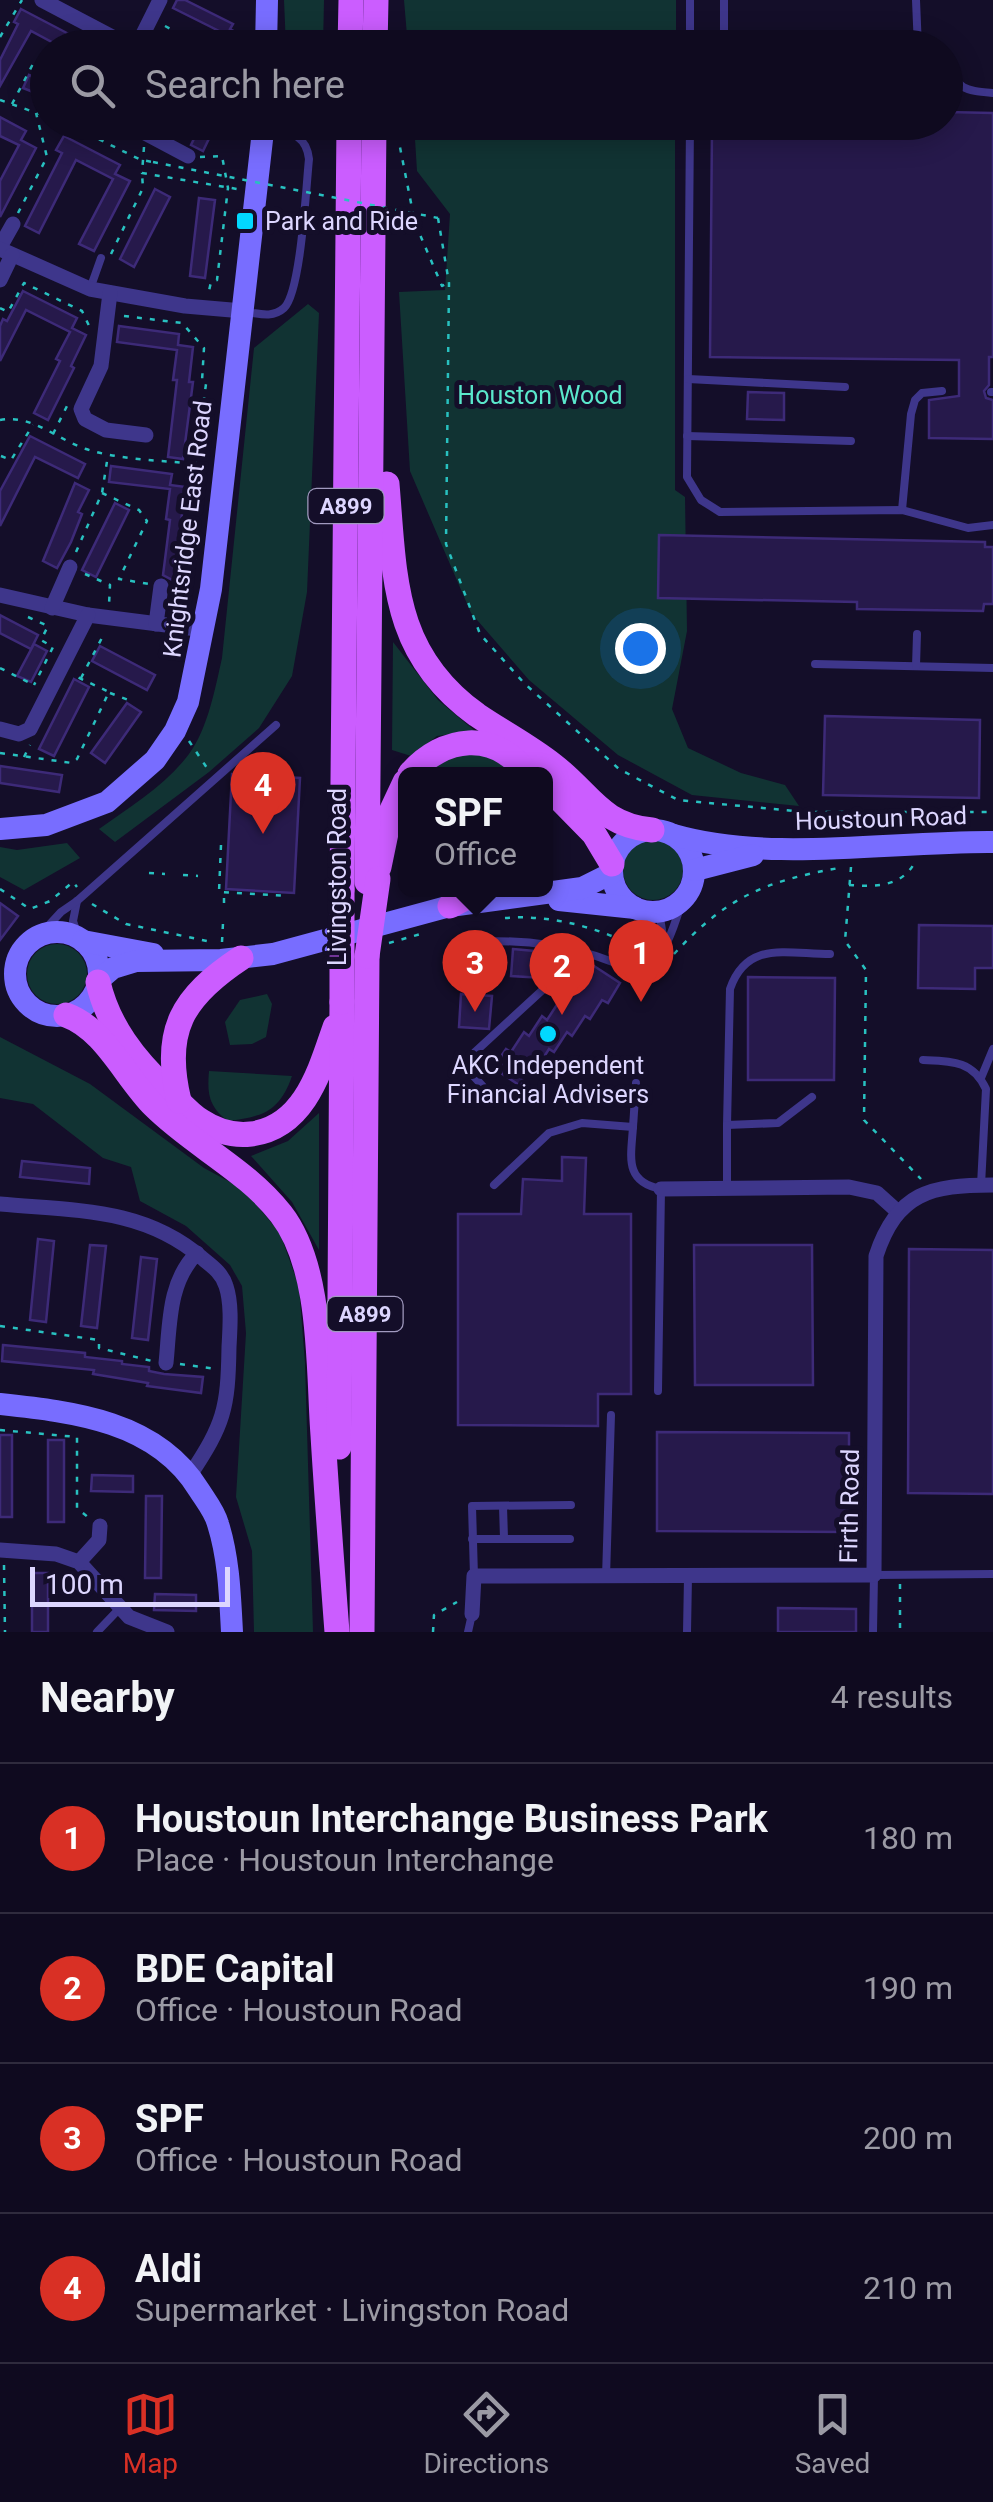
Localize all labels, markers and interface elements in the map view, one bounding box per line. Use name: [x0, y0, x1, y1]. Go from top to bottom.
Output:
search box: [30, 30, 963, 140]
icon: search: [65, 58, 120, 113]
text: Search here: [145, 63, 345, 107]
place label: Park and Ride: [265, 207, 418, 236]
marker: Park and Ride: [234, 210, 256, 232]
park label: Houston Wood: [457, 381, 623, 410]
street label: Knightsridge East Road: [157, 399, 218, 659]
road number: A899: [308, 489, 384, 523]
your location: [615, 623, 666, 674]
pin: 4: [230, 752, 296, 834]
popup: [398, 767, 553, 897]
street label: Livingston Road: [323, 788, 352, 966]
text: SPF: [434, 791, 503, 835]
street label: Houstoun Road: [795, 801, 968, 836]
text: Office: [434, 835, 517, 873]
pin: 1: [608, 920, 674, 1002]
pin: 3: [442, 930, 508, 1012]
pin: 2: [530, 932, 594, 1015]
marker: AKC Independent Financial Advisers: [537, 1023, 559, 1045]
place label: AKC Independent Financial Advisers: [447, 1051, 649, 1109]
road number: A899: [328, 1297, 402, 1331]
street label: Firth Road: [834, 1449, 865, 1564]
scale bar: [30, 1562, 230, 1606]
text: 100 m: [45, 1568, 124, 1601]
text: Nearby: [40, 1673, 175, 1722]
text: 4 results: [831, 1678, 953, 1716]
text: Houstoun Interchange Business Park: [135, 1797, 768, 1841]
text: 1: [63, 1819, 82, 1857]
text: 180 m: [863, 1819, 953, 1857]
text: Place · Houstoun Interchange: [135, 1841, 554, 1879]
text: BDE Capital: [135, 1947, 335, 1991]
text: 2: [63, 1969, 82, 2007]
text: 190 m: [863, 1969, 953, 2007]
text: Office · Houstoun Road: [135, 1991, 463, 2029]
text: SPF: [135, 2097, 204, 2141]
text: 3: [63, 2119, 82, 2157]
text: 200 m: [863, 2119, 953, 2157]
text: Office · Houstoun Road: [135, 2141, 463, 2179]
text: Aldi: [135, 2247, 202, 2291]
text: 4: [63, 2269, 82, 2307]
text: 210 m: [863, 2269, 953, 2307]
text: Supermarket · Livingston Road: [135, 2291, 569, 2329]
tab: Map: [123, 2387, 178, 2480]
tab: Directions: [423, 2387, 549, 2480]
tab: Saved: [795, 2387, 870, 2480]

